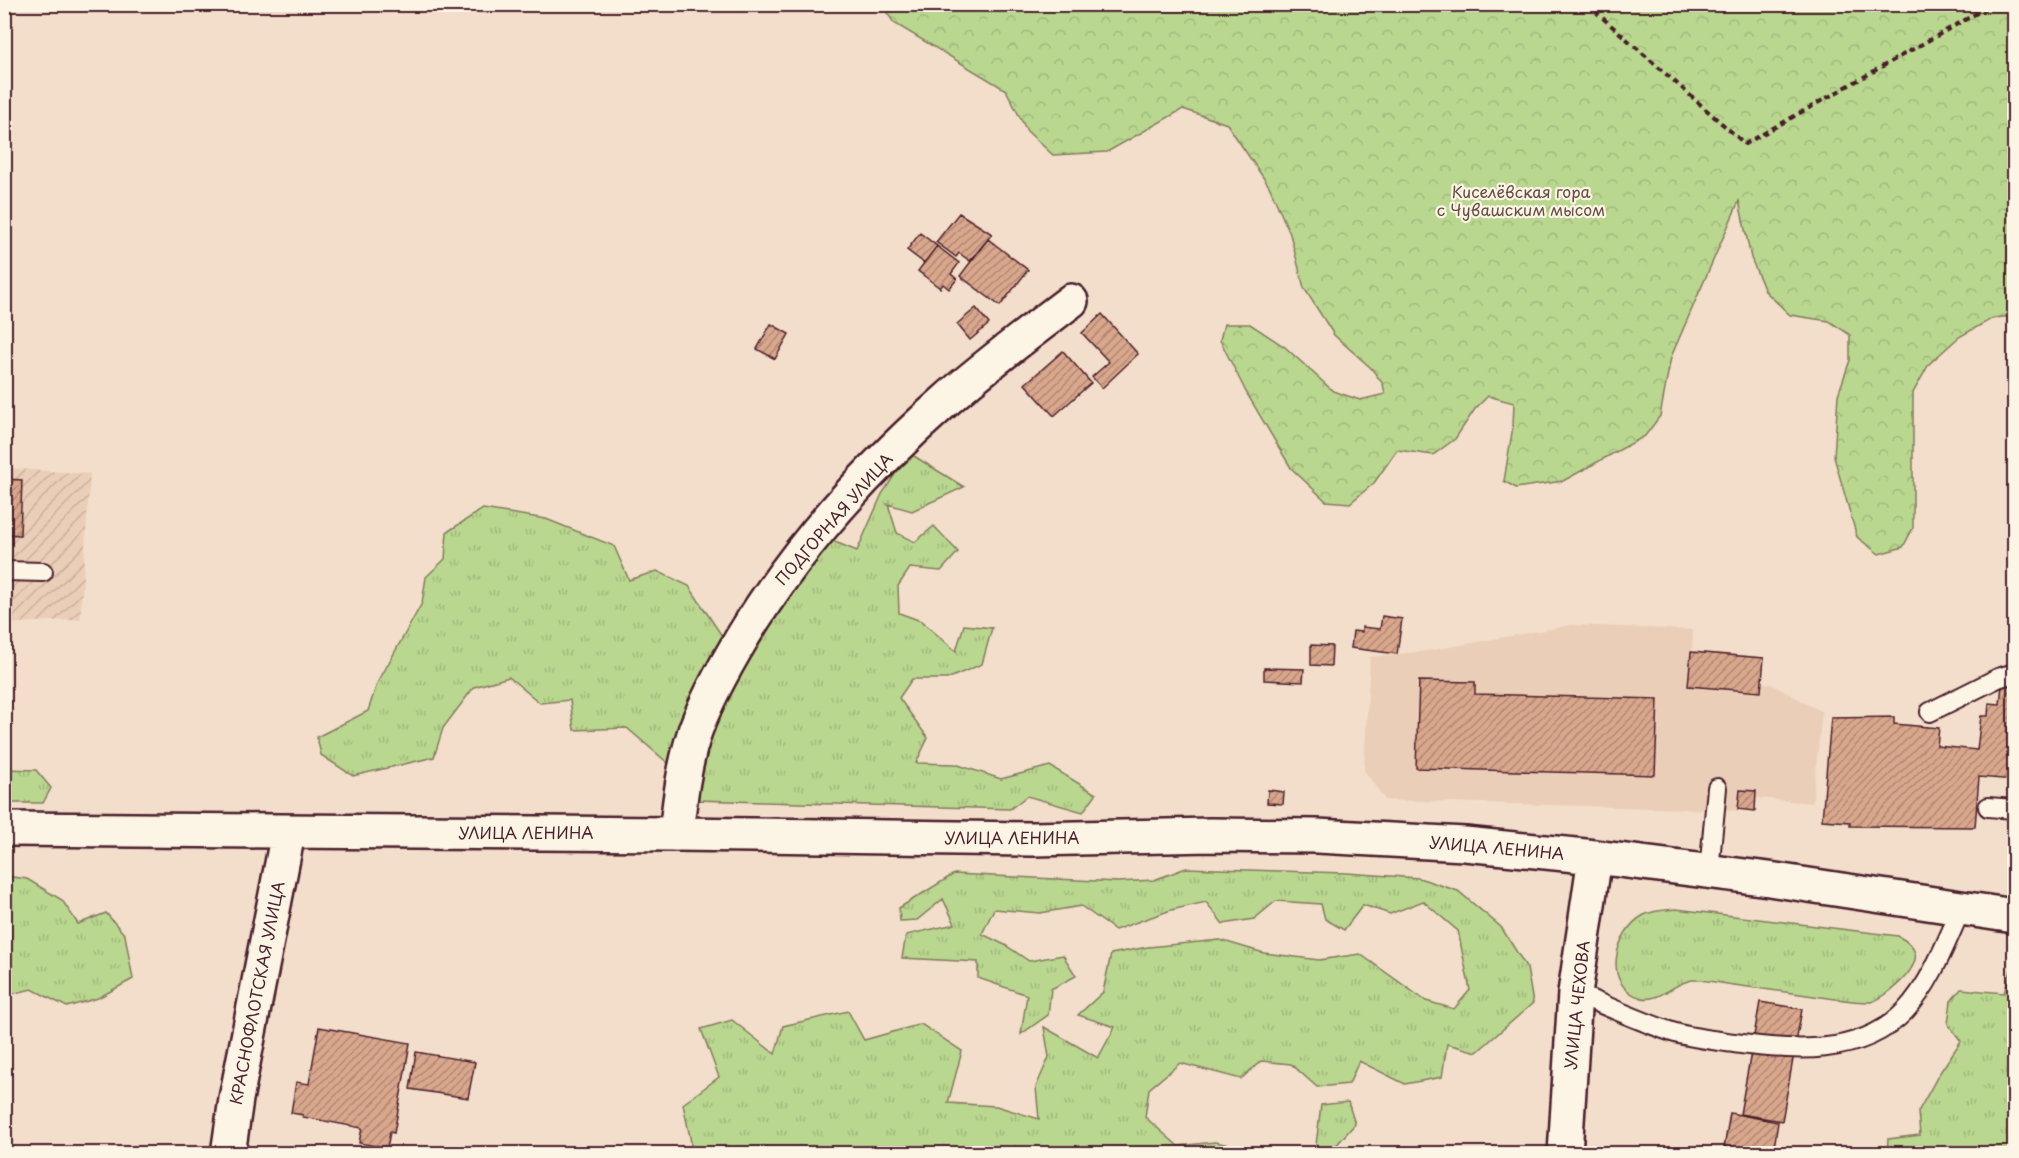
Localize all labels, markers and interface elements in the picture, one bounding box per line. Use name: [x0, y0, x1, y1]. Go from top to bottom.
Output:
park label: Киселёвская гора с Чувашским мысом: [1437, 179, 1605, 221]
street label: ПОДГОРНАЯ УЛИЦА: [769, 447, 898, 590]
street label: УЛИЦА ЛЕНИНА: [458, 820, 594, 844]
street label: УЛИЦА ЛЕНИНА: [944, 825, 1080, 849]
street label: УЛИЦА ЛЕНИНА: [1429, 829, 1565, 865]
street label: КРАСНОФЛОТСКАЯ УЛИЦА: [223, 879, 290, 1107]
street label: УЛИЦА ЧЕХОВА: [1557, 939, 1595, 1071]

